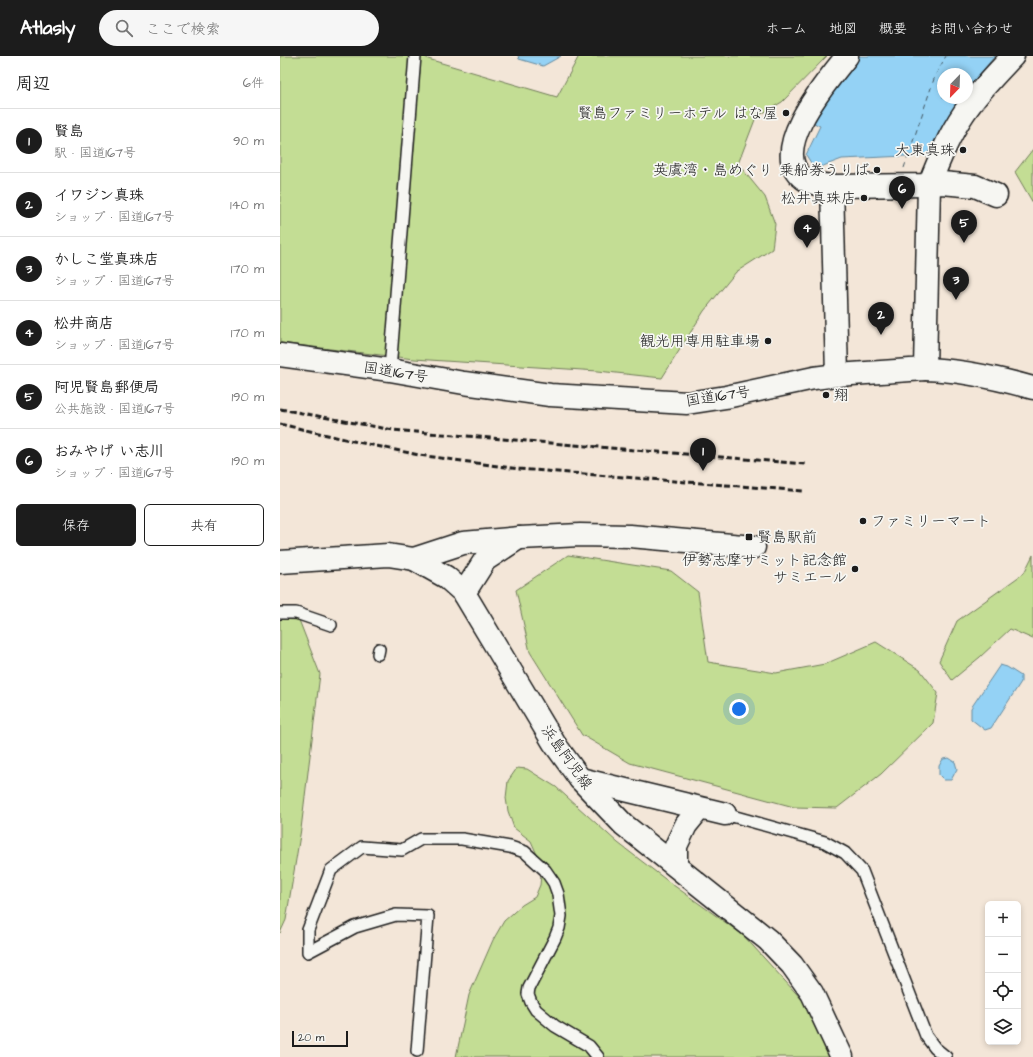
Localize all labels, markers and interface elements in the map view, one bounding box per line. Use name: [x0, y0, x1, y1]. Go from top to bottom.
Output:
search box: [99, 10, 379, 46]
text: Atlasly: [20, 15, 75, 42]
icon: search: [113, 17, 135, 39]
text: ここで検索: [145, 19, 220, 40]
text: ホーム: [766, 19, 807, 39]
text: 地図: [829, 19, 857, 39]
text: 概要: [879, 19, 907, 39]
text: お問い合わせ: [929, 19, 1013, 39]
north arrow: [937, 68, 973, 104]
text: 周辺: [16, 72, 50, 96]
text: 6件: [243, 74, 264, 92]
place label: 賢島ファミリーホテル はな屋: [578, 103, 778, 124]
marker: 賢島ファミリーホテル はな屋: [781, 108, 791, 118]
text: 賢島: [54, 121, 84, 142]
text: 1: [28, 132, 30, 150]
text: 90 m: [233, 132, 264, 150]
place label: 大東真珠: [895, 140, 955, 161]
text: 駅 · 国道167号: [54, 144, 136, 162]
marker: 大東真珠: [958, 145, 968, 155]
place label: 英虞湾・島めぐり 乗船券うりば: [653, 160, 869, 181]
marker: 英虞湾・島めぐり 乗船券うりば: [872, 165, 882, 175]
pin: 6: [889, 176, 915, 209]
text: イワジン真珠: [54, 185, 144, 206]
place label: 松井真珠店: [781, 188, 856, 209]
marker: 松井真珠店: [859, 193, 869, 203]
text: 2: [25, 196, 33, 214]
text: 140 m: [230, 196, 264, 214]
text: ショップ · 国道167号: [54, 208, 175, 226]
pin: 5: [951, 210, 977, 243]
pin: 4: [794, 215, 820, 248]
text: かしこ堂真珠店: [54, 249, 159, 270]
text: 3: [26, 260, 32, 278]
text: 170 m: [231, 260, 264, 278]
pin: 3: [943, 267, 969, 300]
text: ショップ · 国道167号: [54, 272, 175, 290]
pin: 2: [868, 302, 894, 335]
text: 松井商店: [54, 313, 114, 334]
text: 4: [25, 324, 33, 342]
text: 170 m: [231, 324, 264, 342]
place label: 観光用専用駐車場: [640, 331, 760, 352]
text: ショップ · 国道167号: [54, 336, 175, 354]
marker: 観光用専用駐車場: [763, 336, 773, 346]
street label: 国道167号: [362, 357, 430, 388]
text: 阿児賢島郵便局: [54, 377, 159, 398]
street label: 国道167号: [684, 381, 752, 412]
place label: 翔: [834, 385, 849, 406]
text: 5: [24, 388, 34, 406]
text: 190 m: [231, 388, 264, 406]
marker: 翔: [821, 390, 831, 400]
text: 公共施設 · 国道167号: [54, 400, 175, 418]
pin: 1: [690, 438, 716, 471]
text: おみやげ い志川: [54, 441, 164, 462]
text: 6: [25, 452, 33, 470]
text: 190 m: [231, 452, 264, 470]
text: ショップ · 国道167号: [54, 464, 175, 482]
button: 保存: [16, 504, 136, 546]
button: 共有: [144, 504, 264, 546]
place label: ファミリーマート: [871, 511, 991, 532]
marker: ファミリーマート: [858, 516, 868, 526]
place label: 賢島駅前: [757, 527, 817, 548]
marker: 賢島駅前: [744, 532, 754, 542]
place label: 伊勢志摩サミット記念館 サミエール: [682, 550, 847, 588]
marker: 伊勢志摩サミット記念館 サミエール: [850, 564, 860, 574]
your location: [729, 699, 749, 719]
street label: 浜島阿児線: [536, 721, 597, 794]
map controls: [985, 901, 1021, 1045]
button: +: [985, 901, 1021, 937]
button: −: [985, 937, 1021, 973]
button: locate: [985, 973, 1021, 1009]
button: layers: [985, 1009, 1021, 1045]
scale bar: [292, 1029, 348, 1048]
text: 20 m: [298, 1030, 324, 1045]

